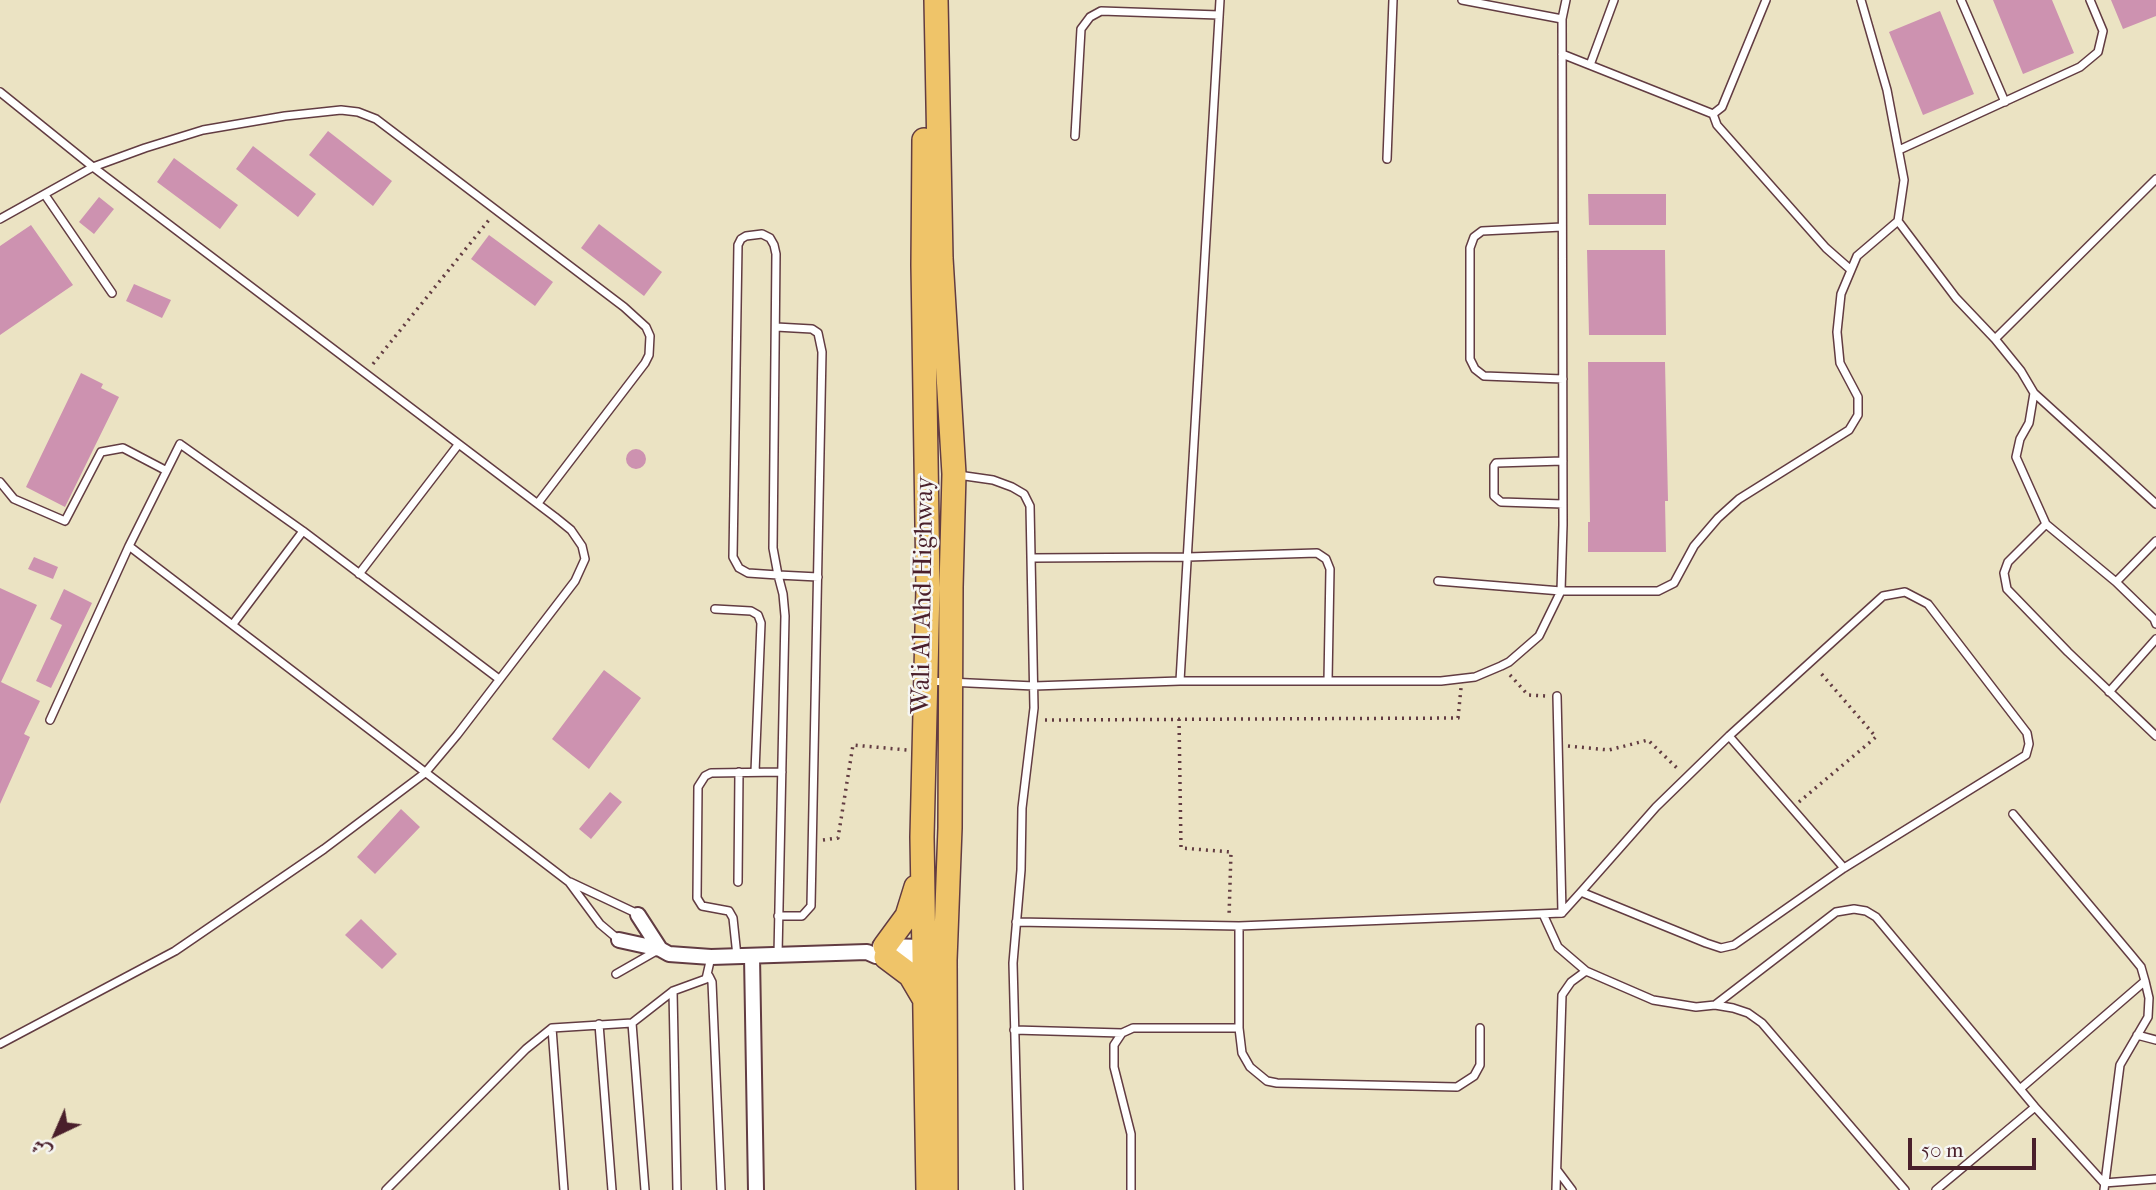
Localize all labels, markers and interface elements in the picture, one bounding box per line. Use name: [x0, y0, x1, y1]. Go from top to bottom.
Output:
street label: Wali Al Ahd Highway: [906, 476, 942, 714]
north arrow: [21, 1099, 91, 1169]
scale bar: [1911, 1124, 2039, 1168]
text: ش: [27, 1135, 56, 1164]
text: 50 m: [1921, 1138, 1964, 1162]

